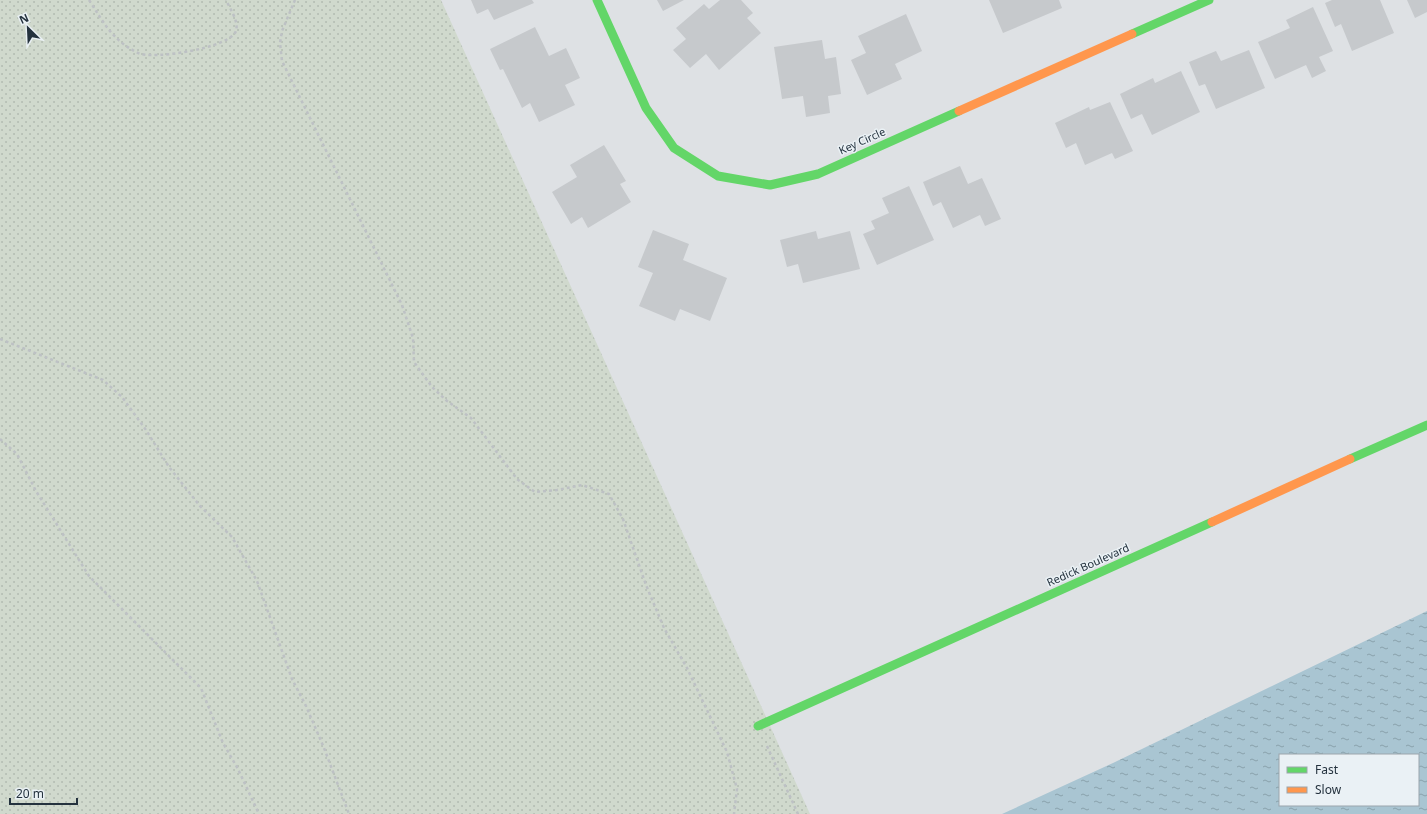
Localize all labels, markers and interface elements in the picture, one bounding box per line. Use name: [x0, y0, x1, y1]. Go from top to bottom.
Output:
north arrow: [8, 8, 48, 48]
text: N: [17, 10, 31, 27]
street label: Key Circle: [836, 124, 888, 158]
street label: Redick Boulevard: [1044, 540, 1131, 589]
legend: [1279, 754, 1419, 806]
text: Fast: [1315, 761, 1339, 778]
scale bar: [10, 780, 77, 806]
text: Slow: [1315, 781, 1342, 798]
text: 20 m: [16, 785, 44, 802]

